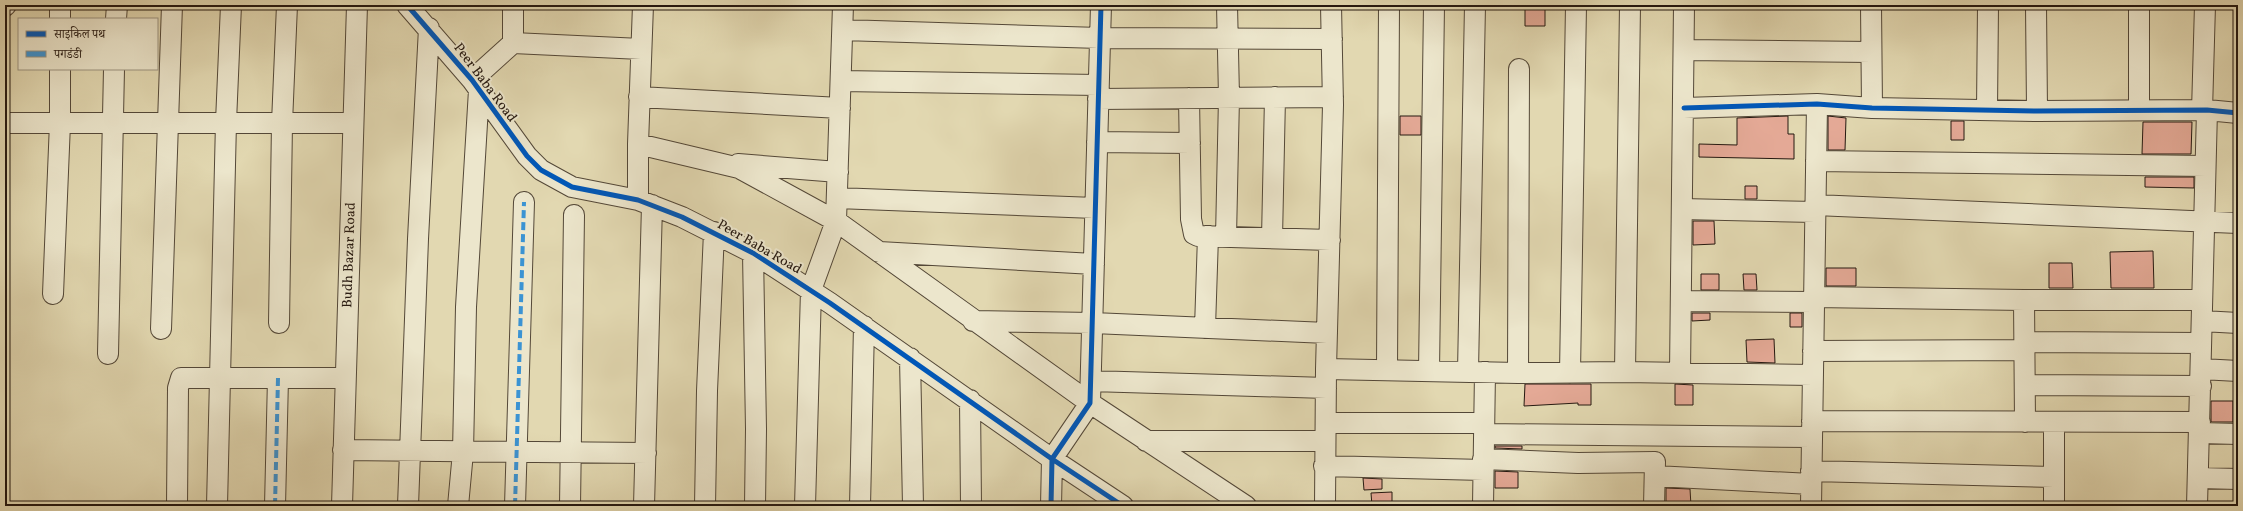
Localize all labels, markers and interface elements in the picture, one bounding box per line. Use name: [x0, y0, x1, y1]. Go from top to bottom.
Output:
legend: [18, 18, 158, 70]
text: साइकिल पथ: [53, 26, 106, 43]
street label: Peer Baba Road: [449, 39, 521, 126]
text: पगडंडी: [53, 47, 83, 63]
street label: Budh Bazar Road: [338, 202, 361, 308]
street label: Peer Baba Road: [714, 215, 805, 279]

